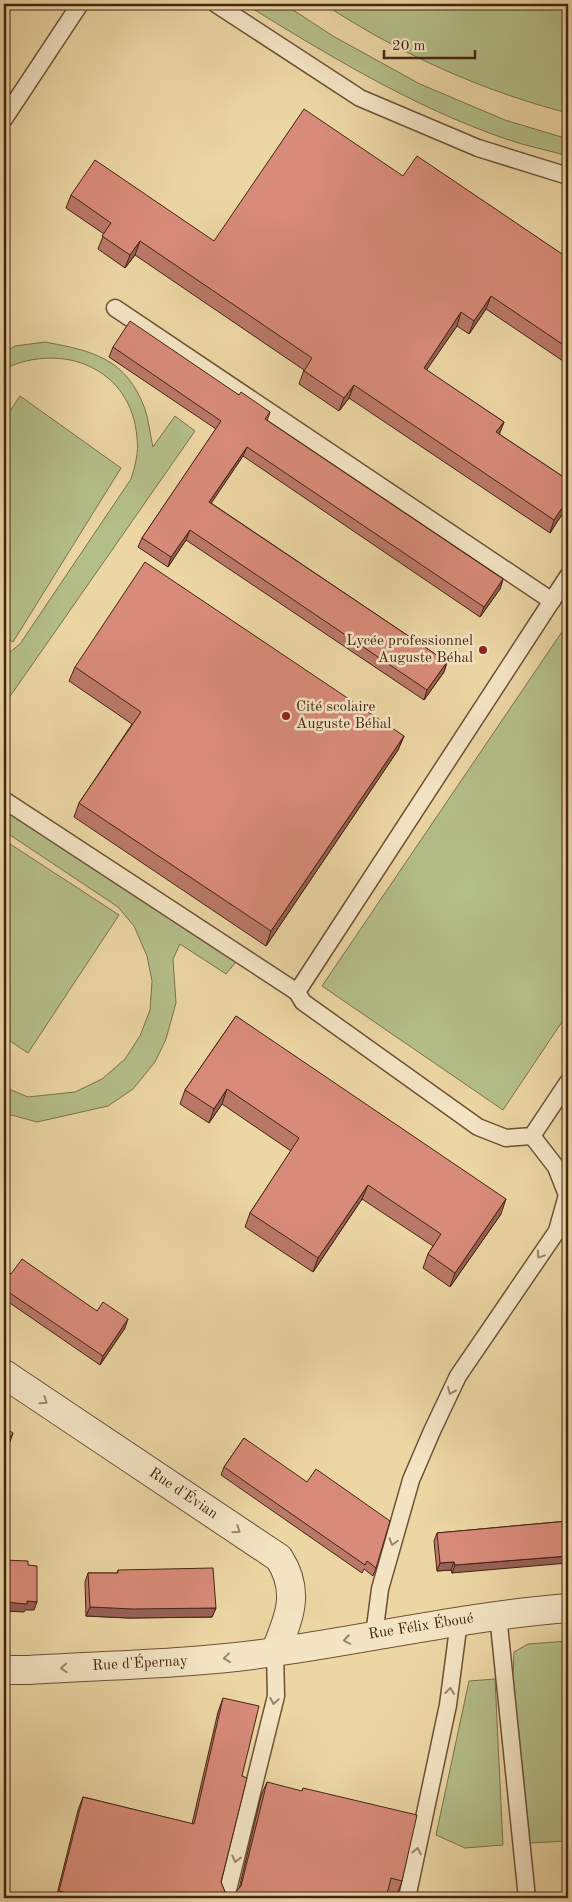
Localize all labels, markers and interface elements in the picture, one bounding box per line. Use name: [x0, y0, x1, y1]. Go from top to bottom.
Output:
scale bar: [384, 28, 476, 60]
text: 20 m: [392, 39, 426, 54]
place label: Lycée professionnel Auguste Béhal: [346, 634, 473, 666]
marker: Lycée professionnel Auguste Béhal: [477, 644, 489, 656]
place label: Cité scolaire Auguste Béhal: [296, 700, 391, 732]
marker: Cité scolaire Auguste Béhal: [280, 710, 292, 722]
one-way arrow: [537, 1249, 546, 1259]
one-way arrow: [447, 1386, 457, 1395]
one-way arrow: [39, 1395, 48, 1404]
street label: Rue d'Évian: [146, 1463, 222, 1522]
one-way arrow: [232, 1524, 241, 1533]
one-way arrow: [388, 1538, 399, 1546]
street label: Rue Félix Éboué: [367, 1608, 475, 1643]
one-way arrow: [343, 1634, 351, 1644]
street label: Rue d'Épernay: [92, 1651, 188, 1674]
one-way arrow: [222, 1652, 230, 1663]
one-way arrow: [60, 1663, 68, 1674]
one-way arrow: [444, 1687, 454, 1696]
one-way arrow: [270, 1696, 280, 1705]
one-way arrow: [411, 1846, 422, 1855]
one-way arrow: [231, 1854, 242, 1863]

